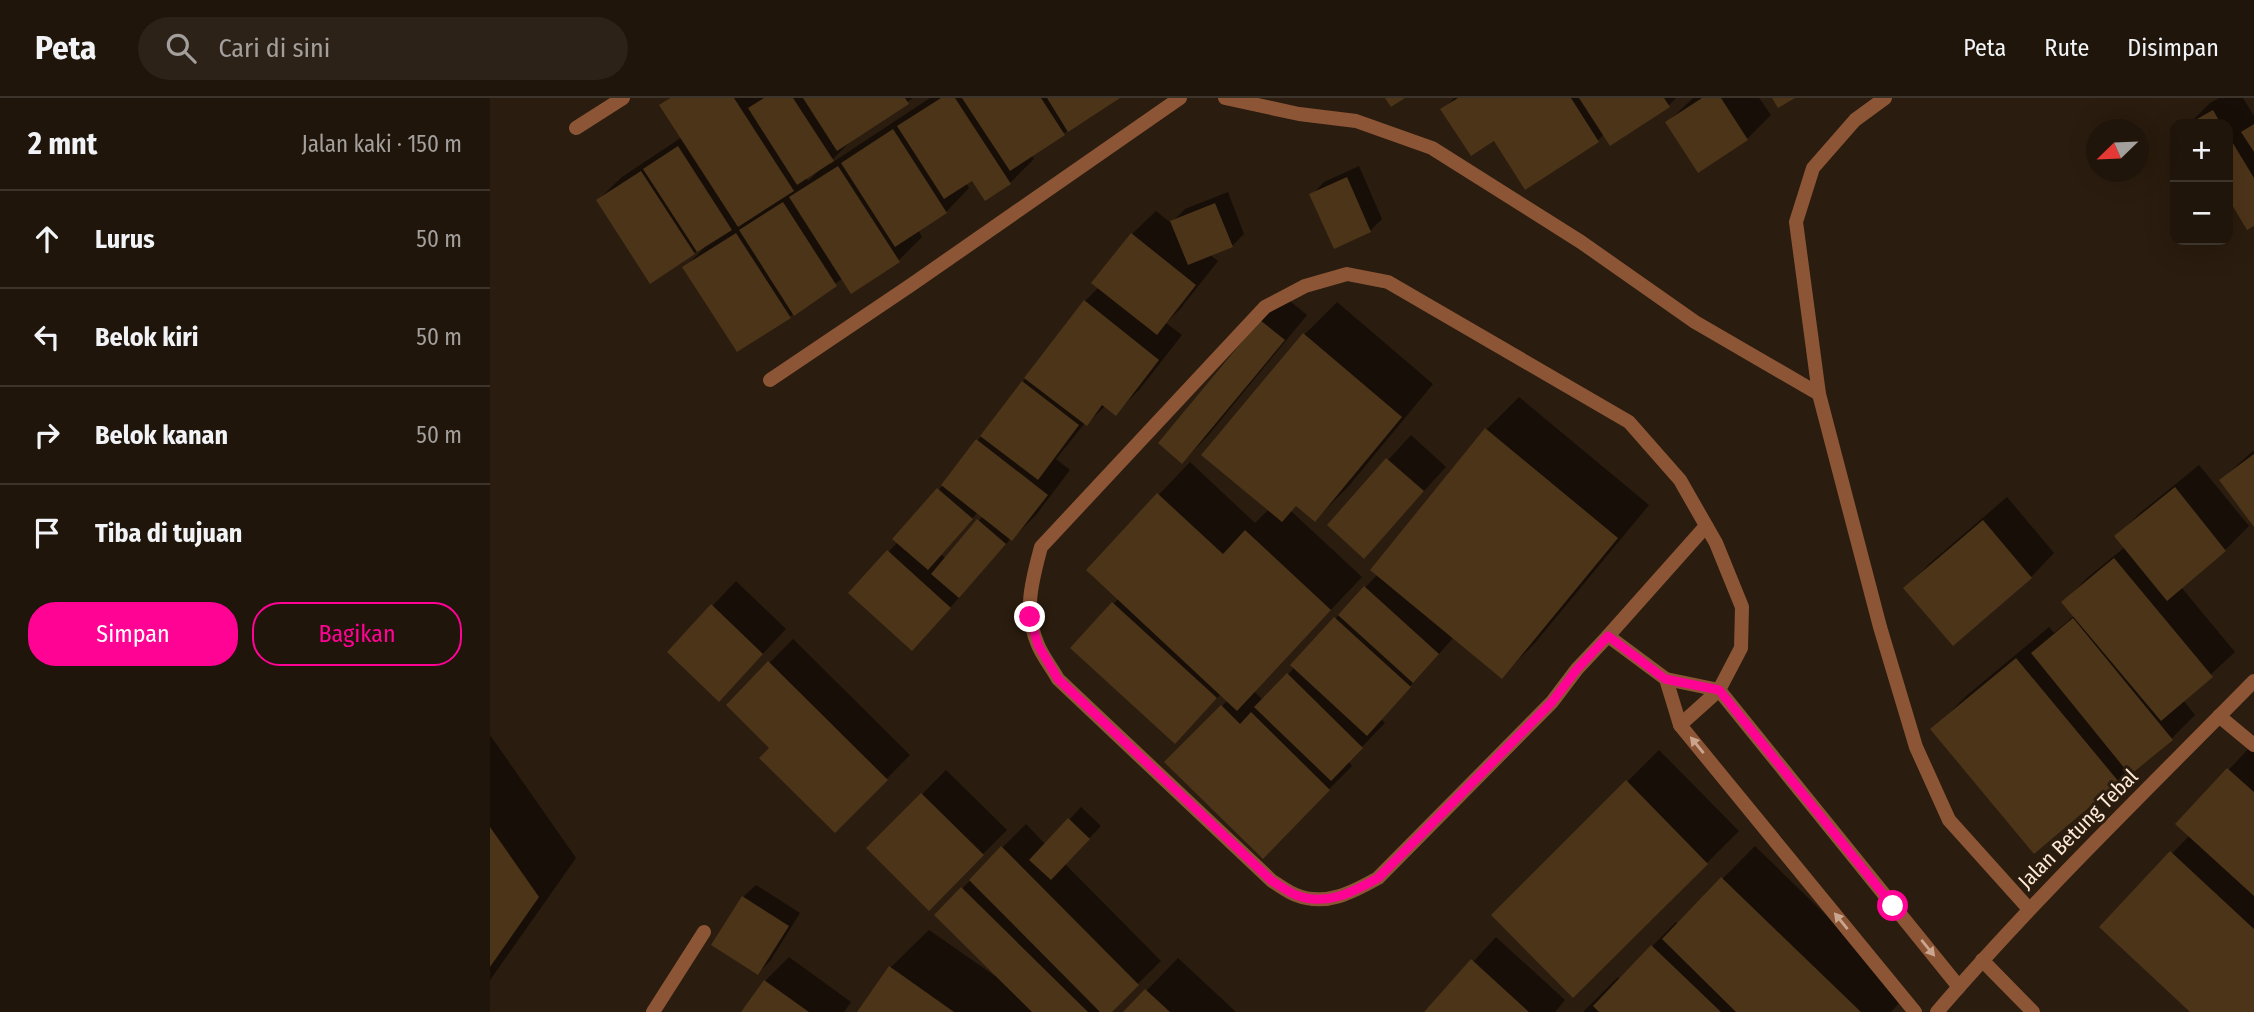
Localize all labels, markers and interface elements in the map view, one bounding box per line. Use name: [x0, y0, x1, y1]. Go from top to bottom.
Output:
search box: [138, 17, 628, 80]
text: Peta: [35, 28, 96, 68]
icon: search: [162, 29, 200, 67]
text: Cari di sini: [218, 33, 330, 64]
text: Peta: [1963, 34, 2006, 62]
text: Rute: [2044, 34, 2089, 62]
text: Disimpan: [2127, 34, 2219, 62]
north arrow: [2086, 119, 2149, 182]
map controls: [2170, 119, 2233, 245]
button: +: [2170, 119, 2233, 182]
text: 2 mnt: [28, 126, 97, 162]
text: Jalan kaki · 150 m: [301, 130, 462, 158]
button: −: [2170, 182, 2233, 245]
icon: ahead: [28, 220, 66, 258]
text: Lurus: [95, 224, 155, 255]
text: 50 m: [416, 225, 462, 253]
icon: left: [28, 318, 66, 356]
text: Belok kiri: [95, 322, 198, 353]
text: 50 m: [416, 323, 462, 351]
icon: right: [28, 416, 66, 454]
text: Belok kanan: [95, 420, 228, 451]
text: 50 m: [416, 421, 462, 449]
icon: arrive: [28, 514, 66, 552]
text: Tiba di tujuan: [95, 518, 242, 549]
route end: [1014, 601, 1045, 632]
button: Simpan: [28, 602, 238, 666]
button: Bagikan: [252, 602, 462, 666]
one-way arrow: [1690, 737, 1705, 754]
street label: Jalan Betung Tebal: [2013, 763, 2144, 894]
route start: [1877, 890, 1908, 921]
one-way arrow: [1834, 913, 1849, 930]
one-way arrow: [1920, 940, 1935, 957]

